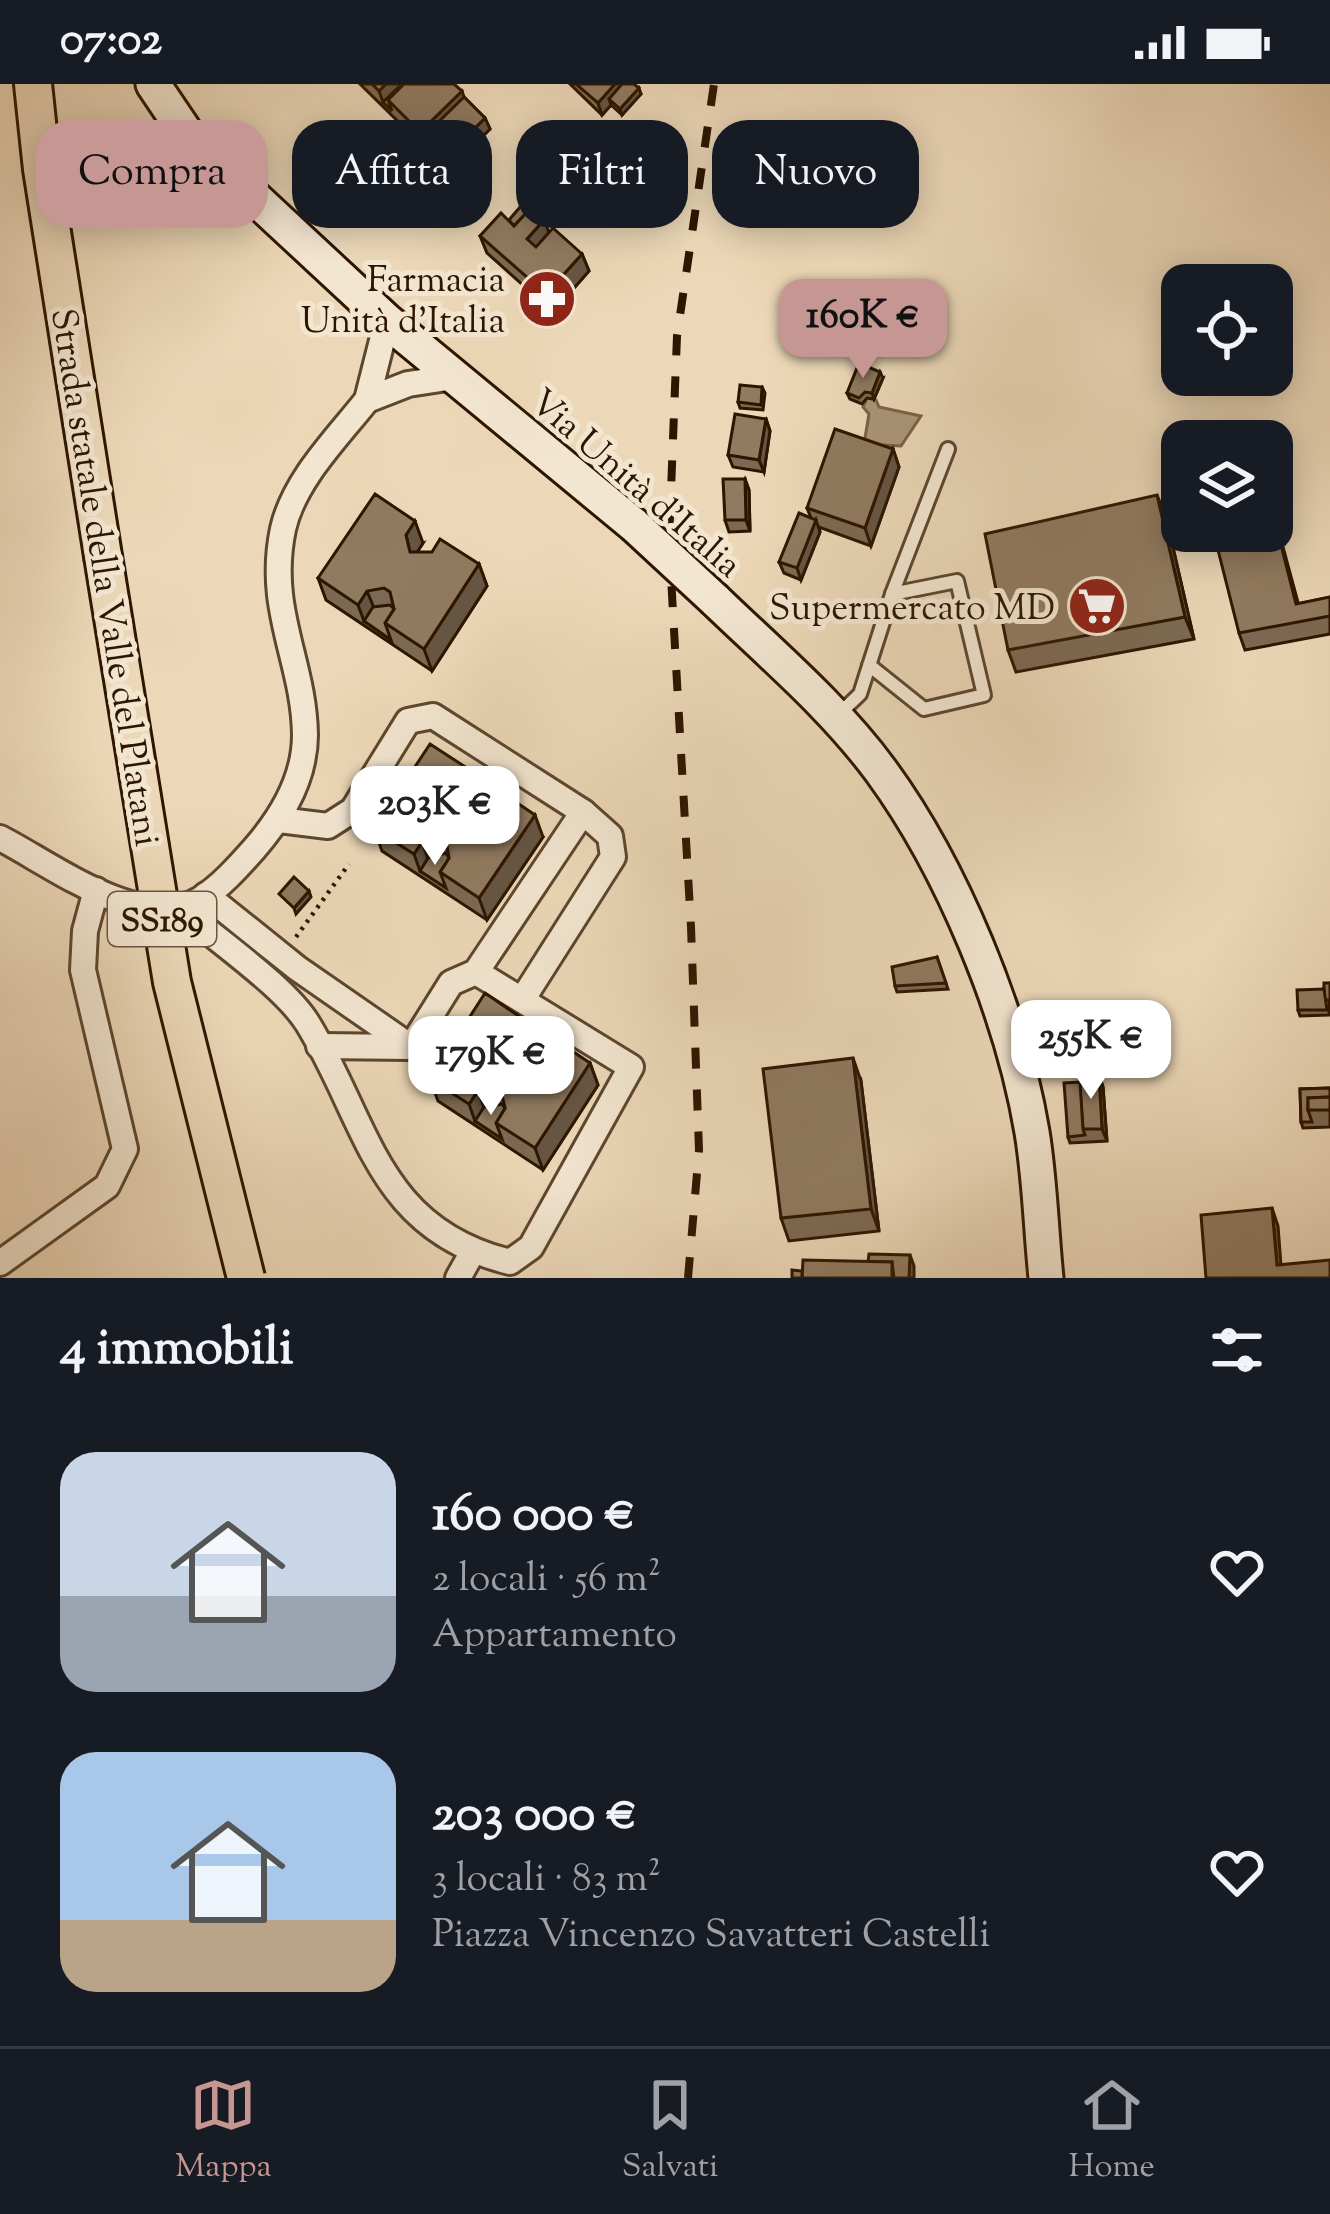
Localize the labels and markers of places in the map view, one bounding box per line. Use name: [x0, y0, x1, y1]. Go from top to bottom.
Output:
place label: Farmacia Unità d'Italia: [301, 256, 505, 349]
pharmacy icon: Farmacia Unità d'Italia: [516, 268, 578, 330]
pin: 160K €: [765, 279, 961, 381]
supermarket icon: Supermercato MD: [1066, 575, 1128, 637]
place label: Supermercato MD: [769, 584, 1055, 636]
pin: 203K €: [337, 766, 533, 868]
pin: 255K €: [993, 1000, 1189, 1102]
pin: 179K €: [393, 1016, 589, 1118]

